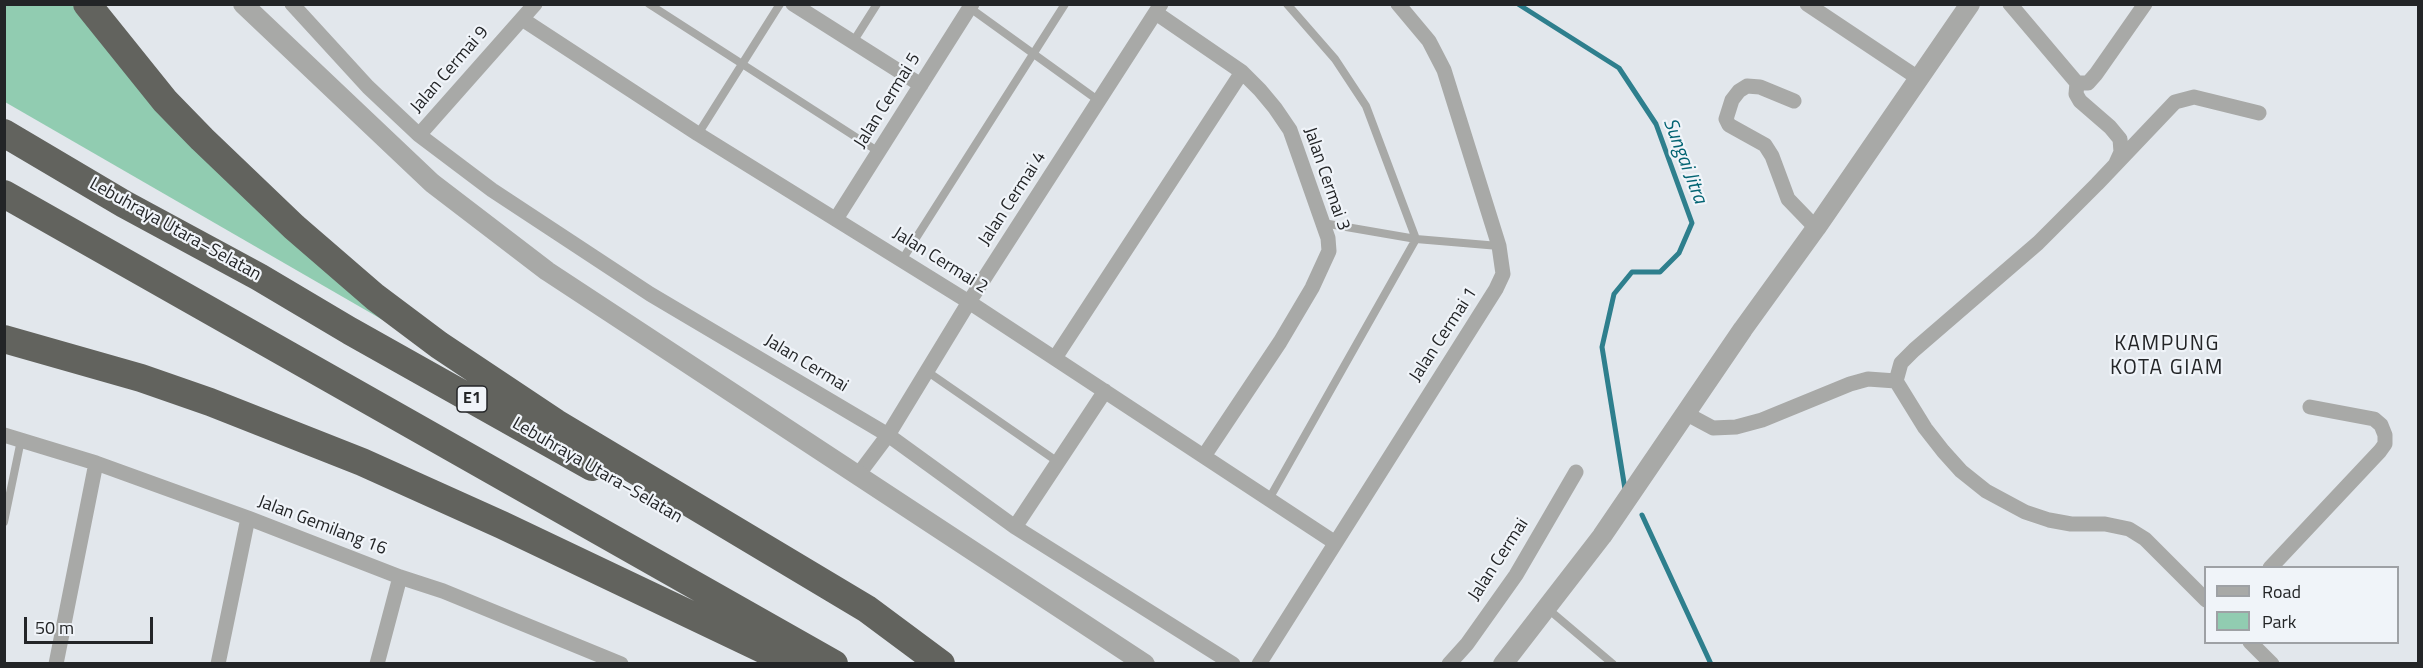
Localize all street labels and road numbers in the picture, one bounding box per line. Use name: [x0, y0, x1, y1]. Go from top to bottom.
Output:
street label: Jalan Cermai 9: [406, 22, 494, 118]
street label: Jalan Cermai 5: [850, 49, 926, 153]
street label: Jalan Cermai 3: [1298, 124, 1354, 234]
street label: Jalan Cermai 4: [975, 148, 1051, 250]
street label: Lebuhraya Utara–Selatan: [85, 174, 265, 286]
street label: Jalan Cermai 2: [888, 223, 992, 299]
street label: Jalan Cermai 1: [1406, 284, 1482, 386]
street label: Jalan Cermai: [760, 331, 852, 397]
road number: E1: [457, 386, 487, 412]
street label: Lebuhraya Utara–Selatan: [508, 413, 686, 529]
street label: Jalan Gemilang 16: [254, 491, 390, 561]
street label: Jalan Cermai: [1464, 515, 1534, 605]

